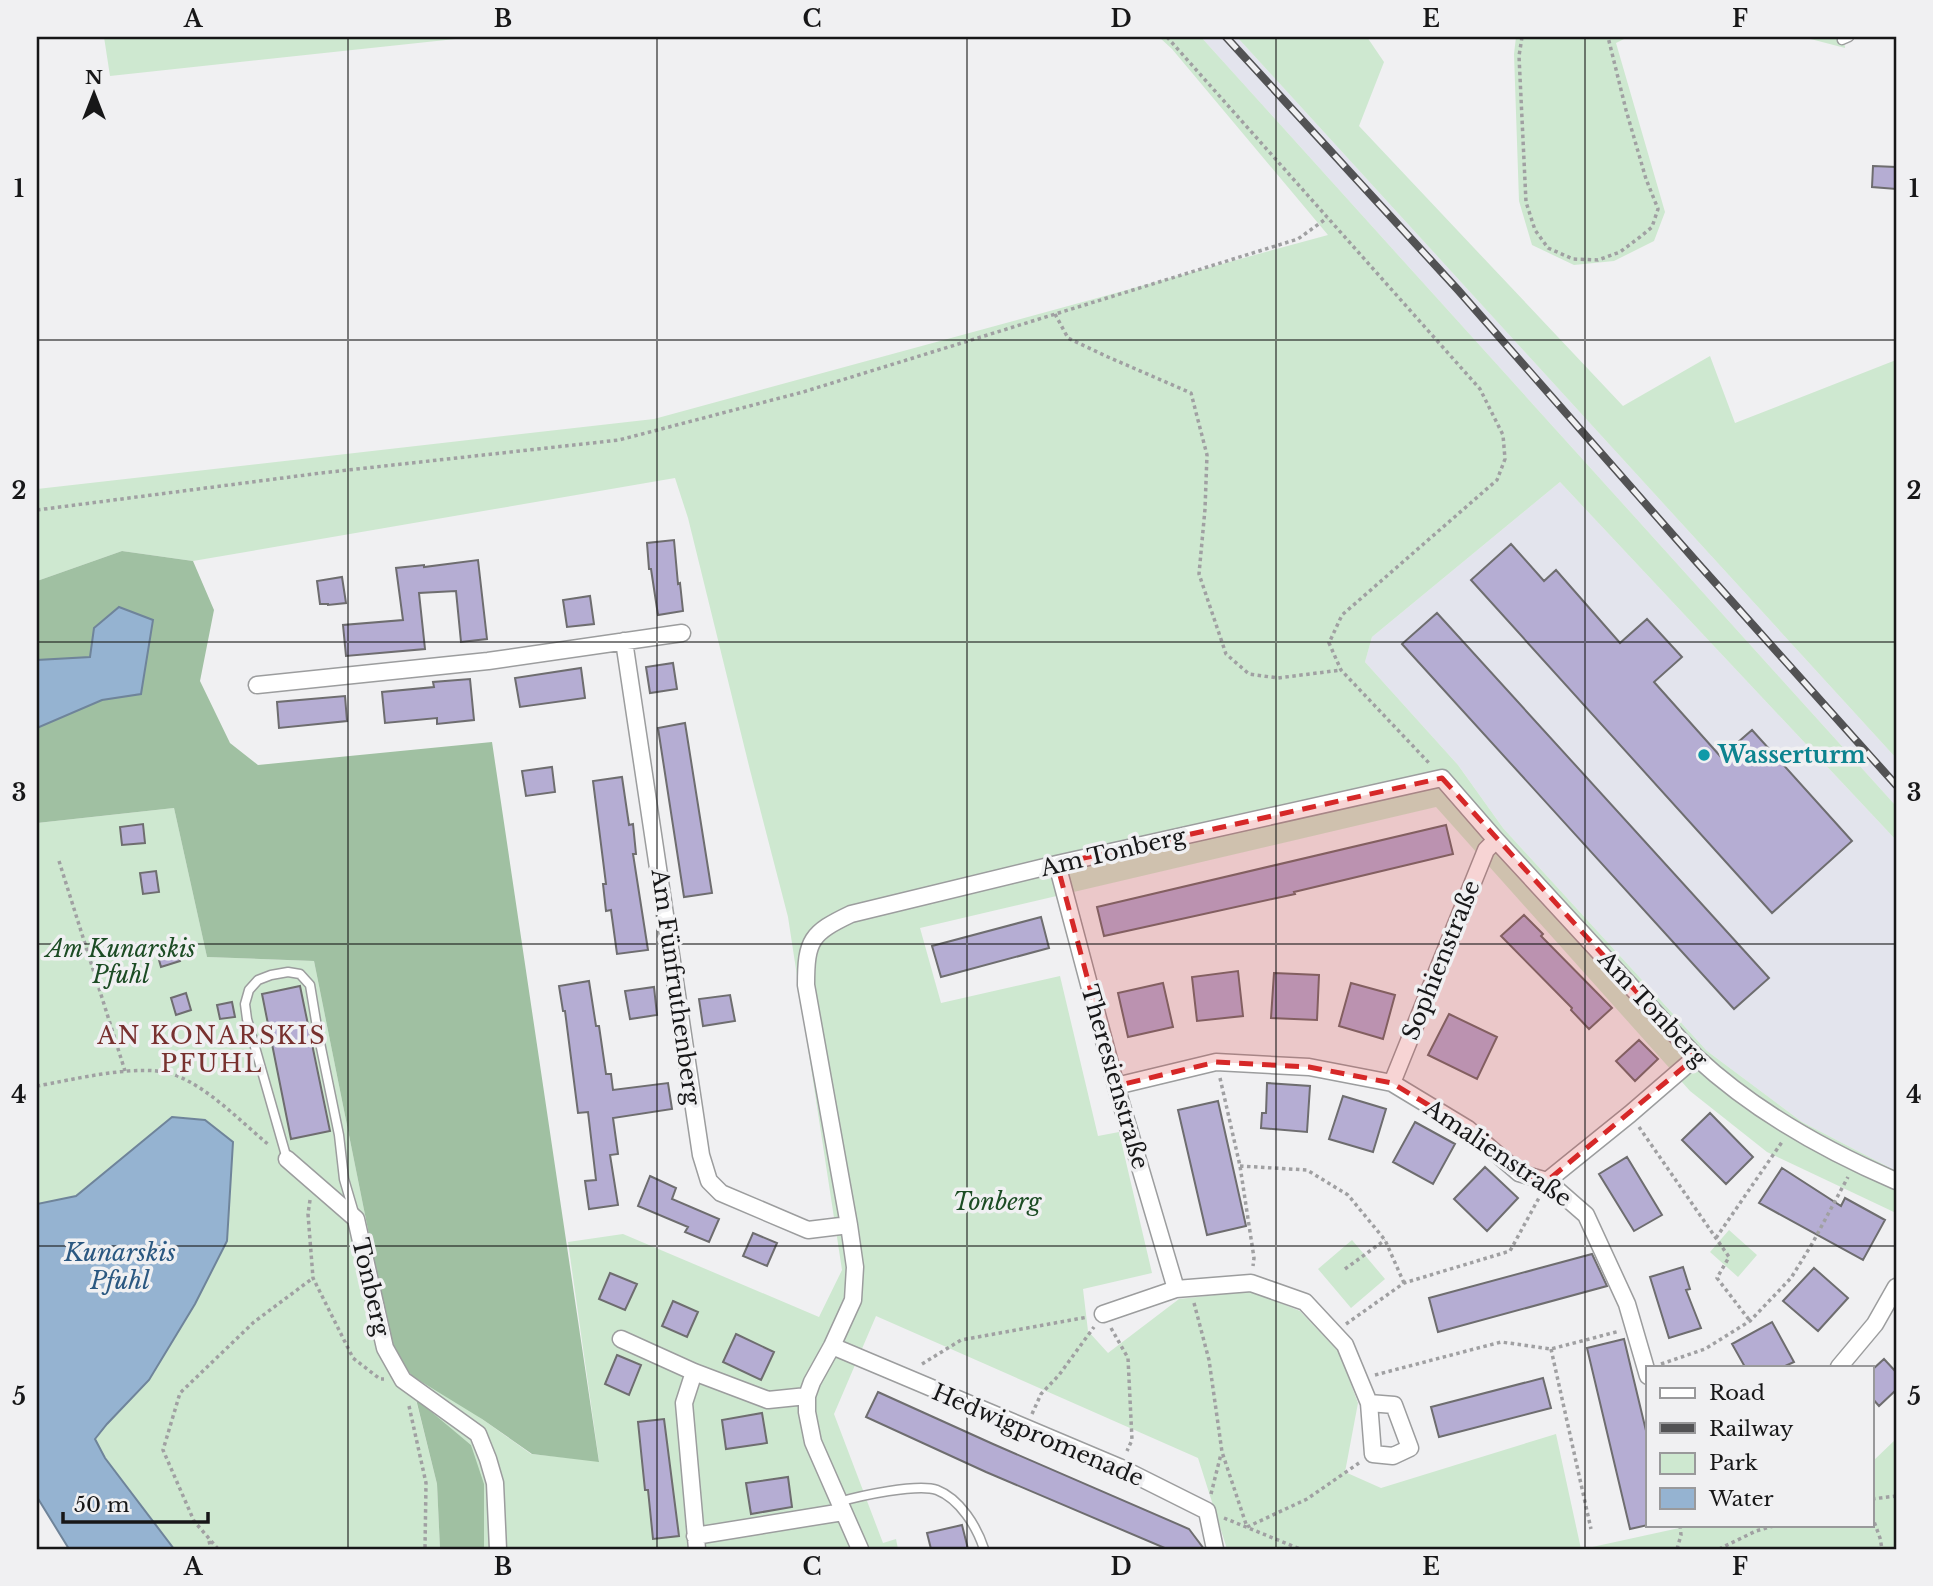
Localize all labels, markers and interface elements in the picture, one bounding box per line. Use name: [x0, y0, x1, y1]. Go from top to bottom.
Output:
text: A: [183, 5, 204, 33]
text: B: [494, 5, 512, 33]
text: C: [803, 5, 821, 33]
text: D: [1110, 5, 1132, 33]
text: E: [1422, 5, 1440, 33]
text: F: [1732, 5, 1748, 33]
north arrow: [60, 60, 130, 130]
text: N: [85, 66, 103, 89]
text: 1: [14, 175, 24, 203]
text: 1: [1909, 175, 1919, 203]
text: 2: [12, 477, 26, 505]
text: 2: [1907, 477, 1921, 505]
place label: Wasserturm: [1717, 741, 1866, 769]
marker: Wasserturm: [1696, 747, 1712, 763]
text: 3: [12, 779, 26, 807]
text: 3: [1907, 779, 1921, 807]
street label: Am Tonberg: [1037, 822, 1189, 883]
street label: Am Fünfruthenberg: [645, 866, 706, 1107]
street label: Sophienstraße: [1396, 876, 1486, 1044]
park label: Am Kunarskis Pfuhl: [43, 935, 196, 989]
street label: Am Tonberg: [1592, 945, 1714, 1073]
street label: Theresienstraße: [1075, 982, 1155, 1172]
district label: AN KONARSKIS PFUHL: [96, 1021, 327, 1078]
text: 4: [11, 1081, 27, 1109]
text: 4: [1906, 1081, 1922, 1109]
street label: Amalienstraße: [1418, 1093, 1577, 1212]
park label: Tonberg: [953, 1188, 1042, 1216]
street label: Tonberg: [346, 1235, 396, 1339]
water label: Kunarskis Pfuhl: [63, 1238, 176, 1295]
legend: [1646, 1366, 1874, 1526]
street label: Hedwigpromenade: [928, 1378, 1148, 1492]
text: Road: [1709, 1380, 1765, 1406]
text: 5: [12, 1383, 26, 1411]
text: 5: [1907, 1383, 1921, 1411]
text: Railway: [1709, 1416, 1794, 1442]
text: Park: [1709, 1450, 1758, 1476]
scale bar: [63, 1481, 208, 1525]
text: Water: [1708, 1486, 1773, 1512]
text: 50 m: [74, 1492, 130, 1518]
text: A: [183, 1553, 204, 1581]
text: B: [494, 1553, 512, 1581]
text: C: [803, 1553, 821, 1581]
text: D: [1110, 1553, 1132, 1581]
text: E: [1422, 1553, 1440, 1581]
text: F: [1732, 1553, 1748, 1581]

